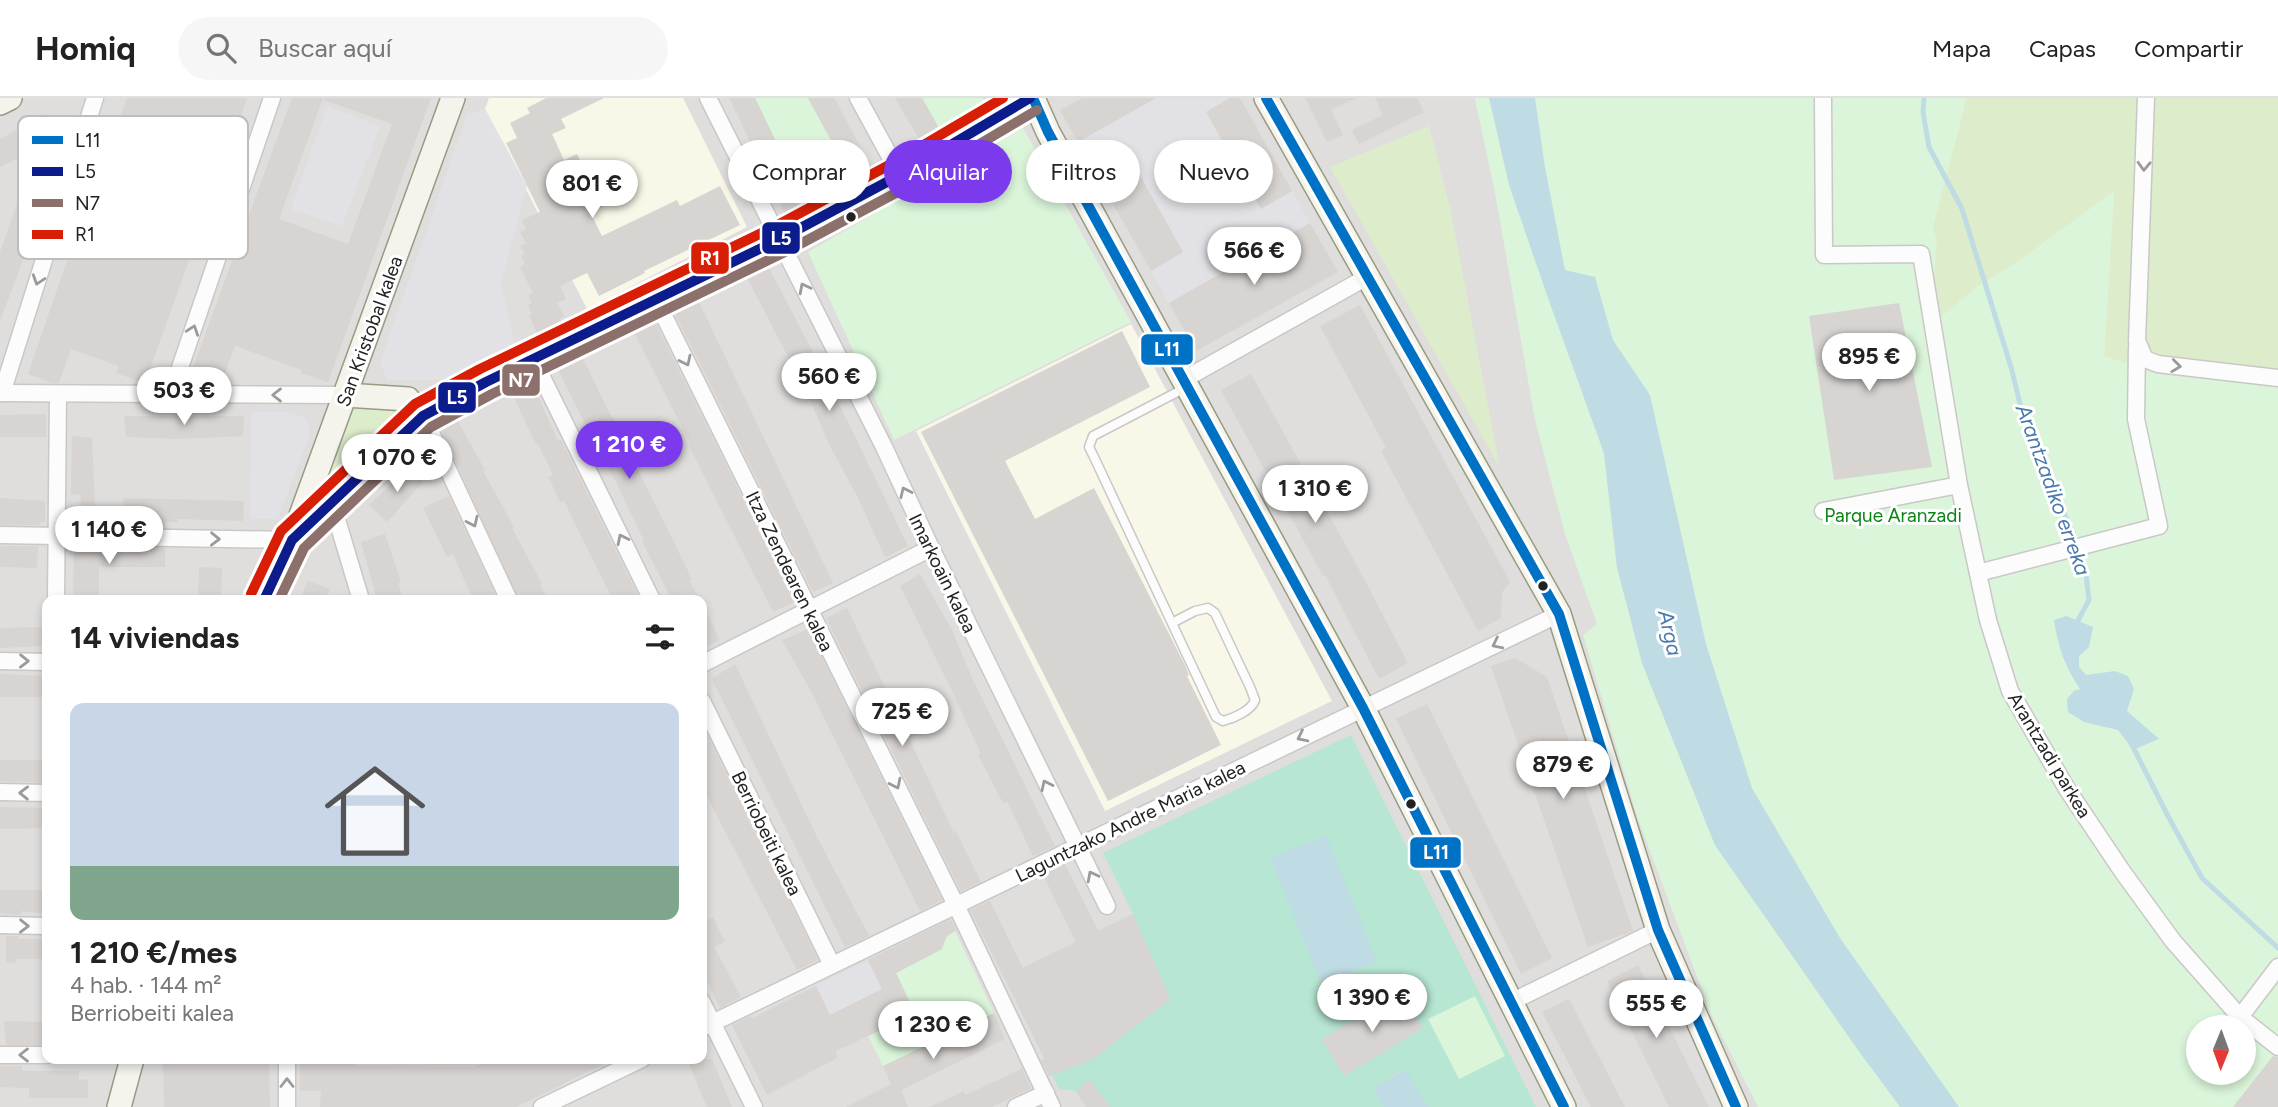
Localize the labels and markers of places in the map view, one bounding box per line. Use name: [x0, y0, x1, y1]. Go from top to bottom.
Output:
pin: 801 €: [543, 160, 641, 220]
unlabelled marker: [844, 210, 858, 224]
pin: 566 €: [1205, 228, 1303, 287]
pin: 895 €: [1820, 334, 1918, 393]
pin: 560 €: [780, 354, 878, 413]
pin: 503 €: [135, 368, 233, 427]
pin: 1 210 €: [564, 422, 694, 481]
pin: 1 070 €: [332, 434, 462, 494]
pin: 1 310 €: [1250, 466, 1380, 525]
pin: 1 140 €: [44, 506, 174, 566]
unlabelled marker: [1536, 579, 1550, 593]
pin: 725 €: [853, 688, 951, 748]
pin: 879 €: [1514, 742, 1612, 801]
unlabelled marker: [1404, 797, 1418, 811]
pin: 1 390 €: [1307, 974, 1437, 1034]
pin: 555 €: [1607, 981, 1705, 1040]
pin: 1 230 €: [868, 1002, 998, 1061]

